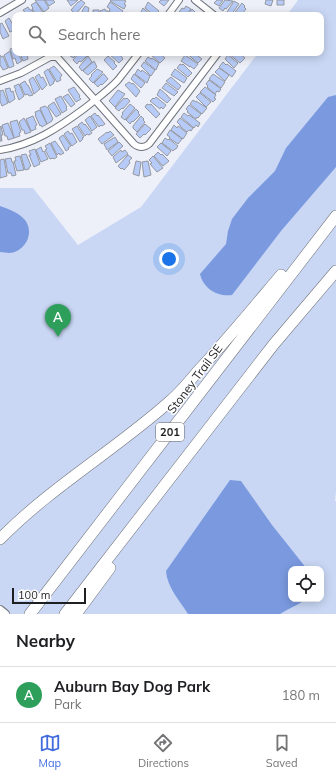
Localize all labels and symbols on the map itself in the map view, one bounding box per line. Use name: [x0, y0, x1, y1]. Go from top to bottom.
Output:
your location: [159, 249, 179, 269]
pin: A: [45, 304, 71, 337]
street label: Stoney Trail SE: [164, 341, 225, 416]
road number: 201: [156, 423, 184, 441]
scale bar: [12, 586, 86, 605]

